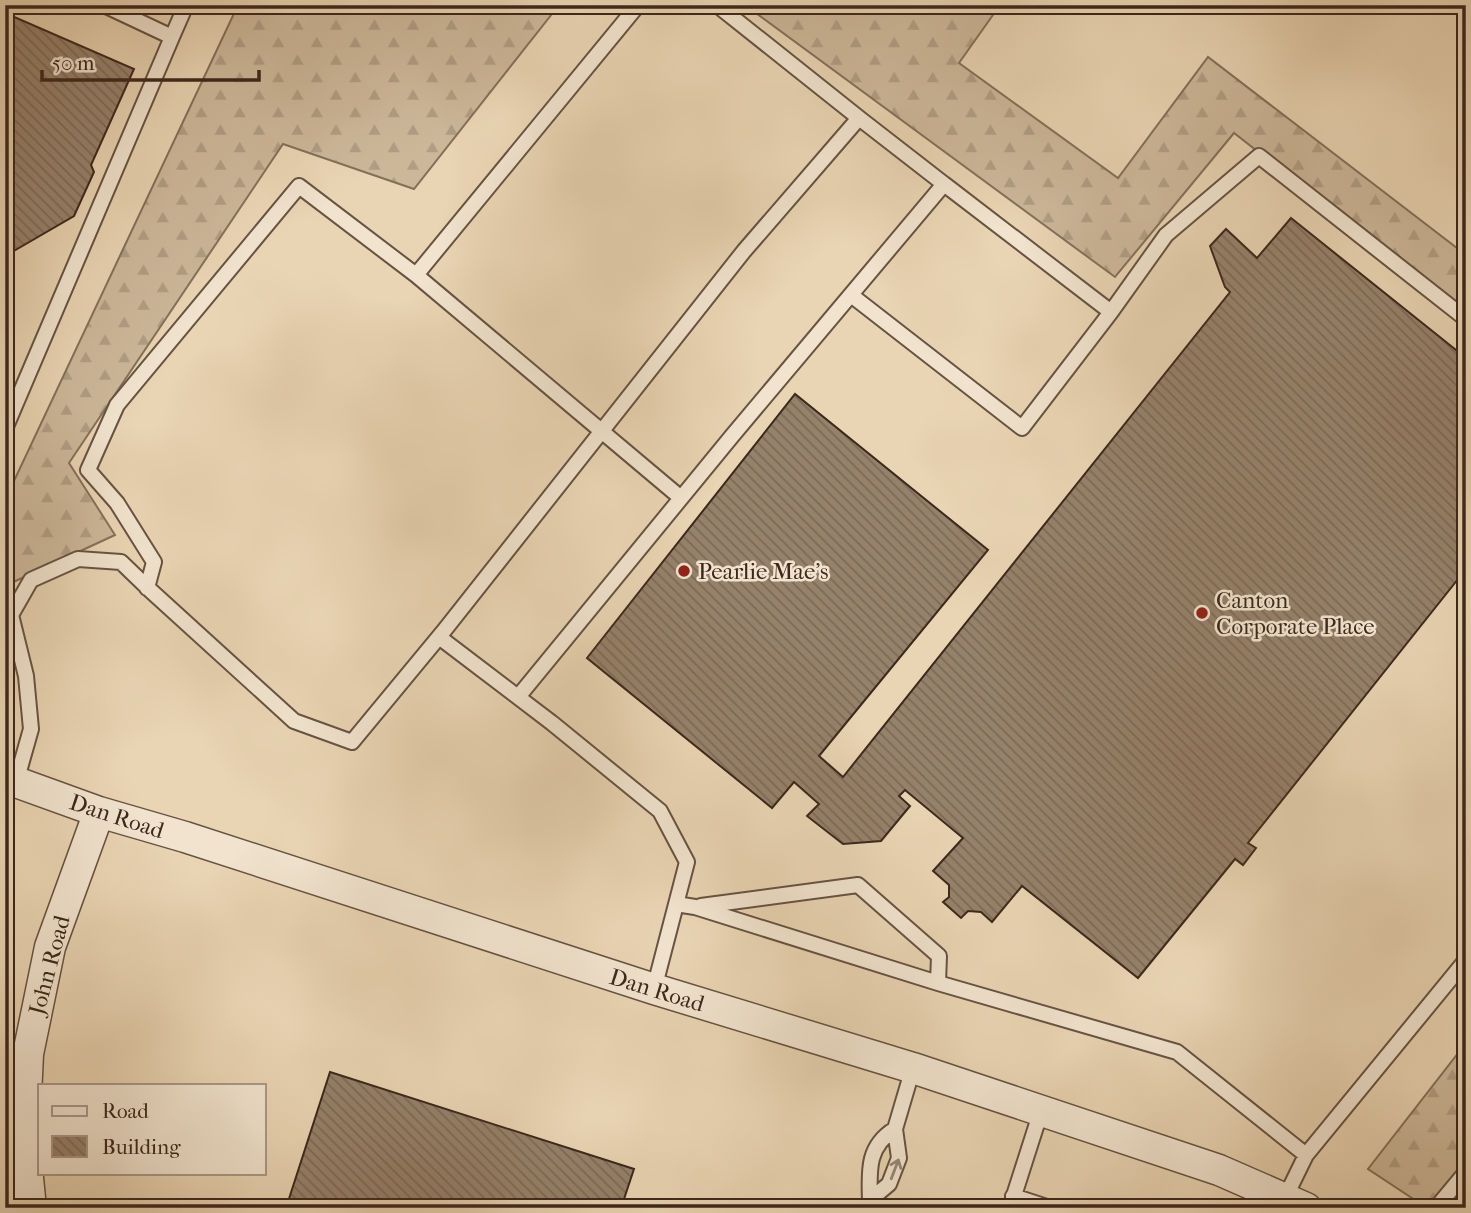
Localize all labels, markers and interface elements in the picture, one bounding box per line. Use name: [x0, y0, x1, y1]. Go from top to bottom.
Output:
scale bar: [42, 38, 259, 82]
text: 50 m: [52, 51, 95, 75]
place label: Pearlie Mae's: [698, 558, 829, 585]
marker: Pearlie Mae's: [676, 563, 692, 579]
place label: Canton Corporate Place: [1216, 587, 1375, 640]
marker: Canton Corporate Place: [1194, 605, 1210, 621]
street label: Dan Road: [66, 789, 168, 845]
street label: John Road: [23, 912, 76, 1020]
street label: Dan Road: [606, 963, 708, 1018]
legend: [38, 1084, 266, 1174]
text: Road: [102, 1099, 149, 1123]
text: Building: [102, 1135, 181, 1159]
one-way arrow: [890, 1159, 902, 1181]

